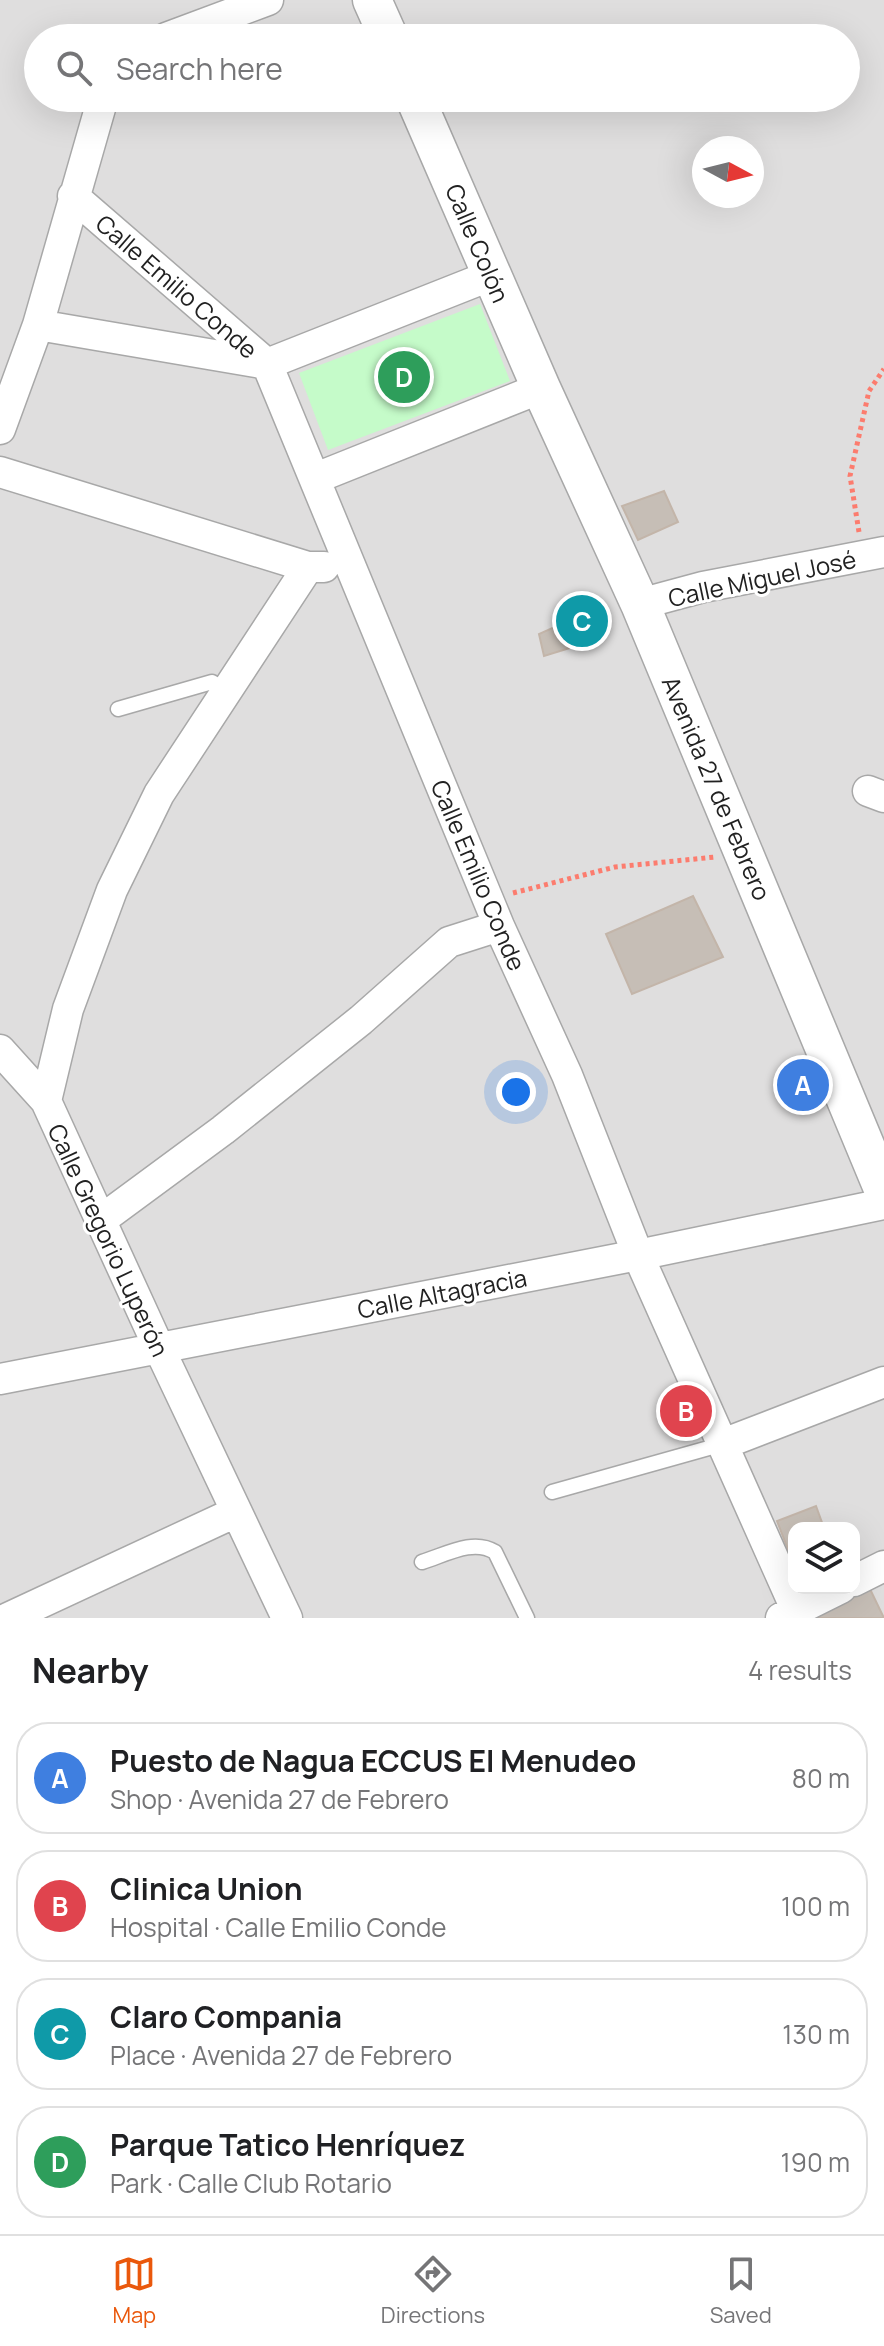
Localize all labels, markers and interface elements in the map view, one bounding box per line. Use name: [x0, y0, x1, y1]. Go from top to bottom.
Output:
search box: [24, 24, 860, 112]
icon: search: [52, 46, 96, 90]
text: Search here: [116, 48, 283, 89]
north arrow: [692, 136, 764, 208]
street label: Calle Colón: [438, 179, 518, 307]
street label: Calle Emilio Conde: [89, 207, 265, 365]
pin: D: [378, 347, 430, 407]
street label: Calle Miguel José: [665, 542, 859, 614]
pin: C: [556, 591, 608, 651]
street label: Avenida 27 de Febrero: [655, 671, 779, 905]
street label: Calle Emilio Conde: [424, 775, 534, 975]
pin: A: [777, 1055, 829, 1115]
your location: [496, 1072, 536, 1112]
street label: Calle Gregorio Luperón: [41, 1118, 177, 1362]
street label: Calle Altagracia: [354, 1260, 530, 1326]
pin: B: [660, 1381, 712, 1441]
map controls: [788, 1522, 860, 1594]
button: layers: [788, 1522, 860, 1594]
text: Nearby: [32, 1647, 148, 1693]
text: 4 results: [748, 1652, 852, 1688]
text: Puesto de Nagua ECCUS El Menudeo: [110, 1740, 636, 1781]
text: A: [51, 1760, 69, 1796]
text: 80 m: [792, 1760, 850, 1796]
text: Shop · Avenida 27 de Febrero: [110, 1781, 449, 1817]
text: Clinica Union: [110, 1868, 303, 1909]
text: B: [52, 1888, 68, 1924]
text: 100 m: [781, 1888, 850, 1924]
text: Hospital · Calle Emilio Conde: [110, 1909, 447, 1945]
text: Claro Compania: [110, 1996, 342, 2037]
text: C: [50, 2016, 70, 2052]
text: 130 m: [782, 2016, 850, 2052]
text: Place · Avenida 27 de Febrero: [110, 2037, 452, 2073]
text: Parque Tatico Henríquez: [110, 2124, 465, 2165]
text: D: [51, 2144, 69, 2180]
text: 190 m: [781, 2144, 850, 2180]
text: Park · Calle Club Rotario: [110, 2165, 392, 2201]
tab: Map: [112, 2252, 156, 2330]
tab: Directions: [381, 2252, 485, 2330]
tab: Saved: [710, 2252, 772, 2330]

